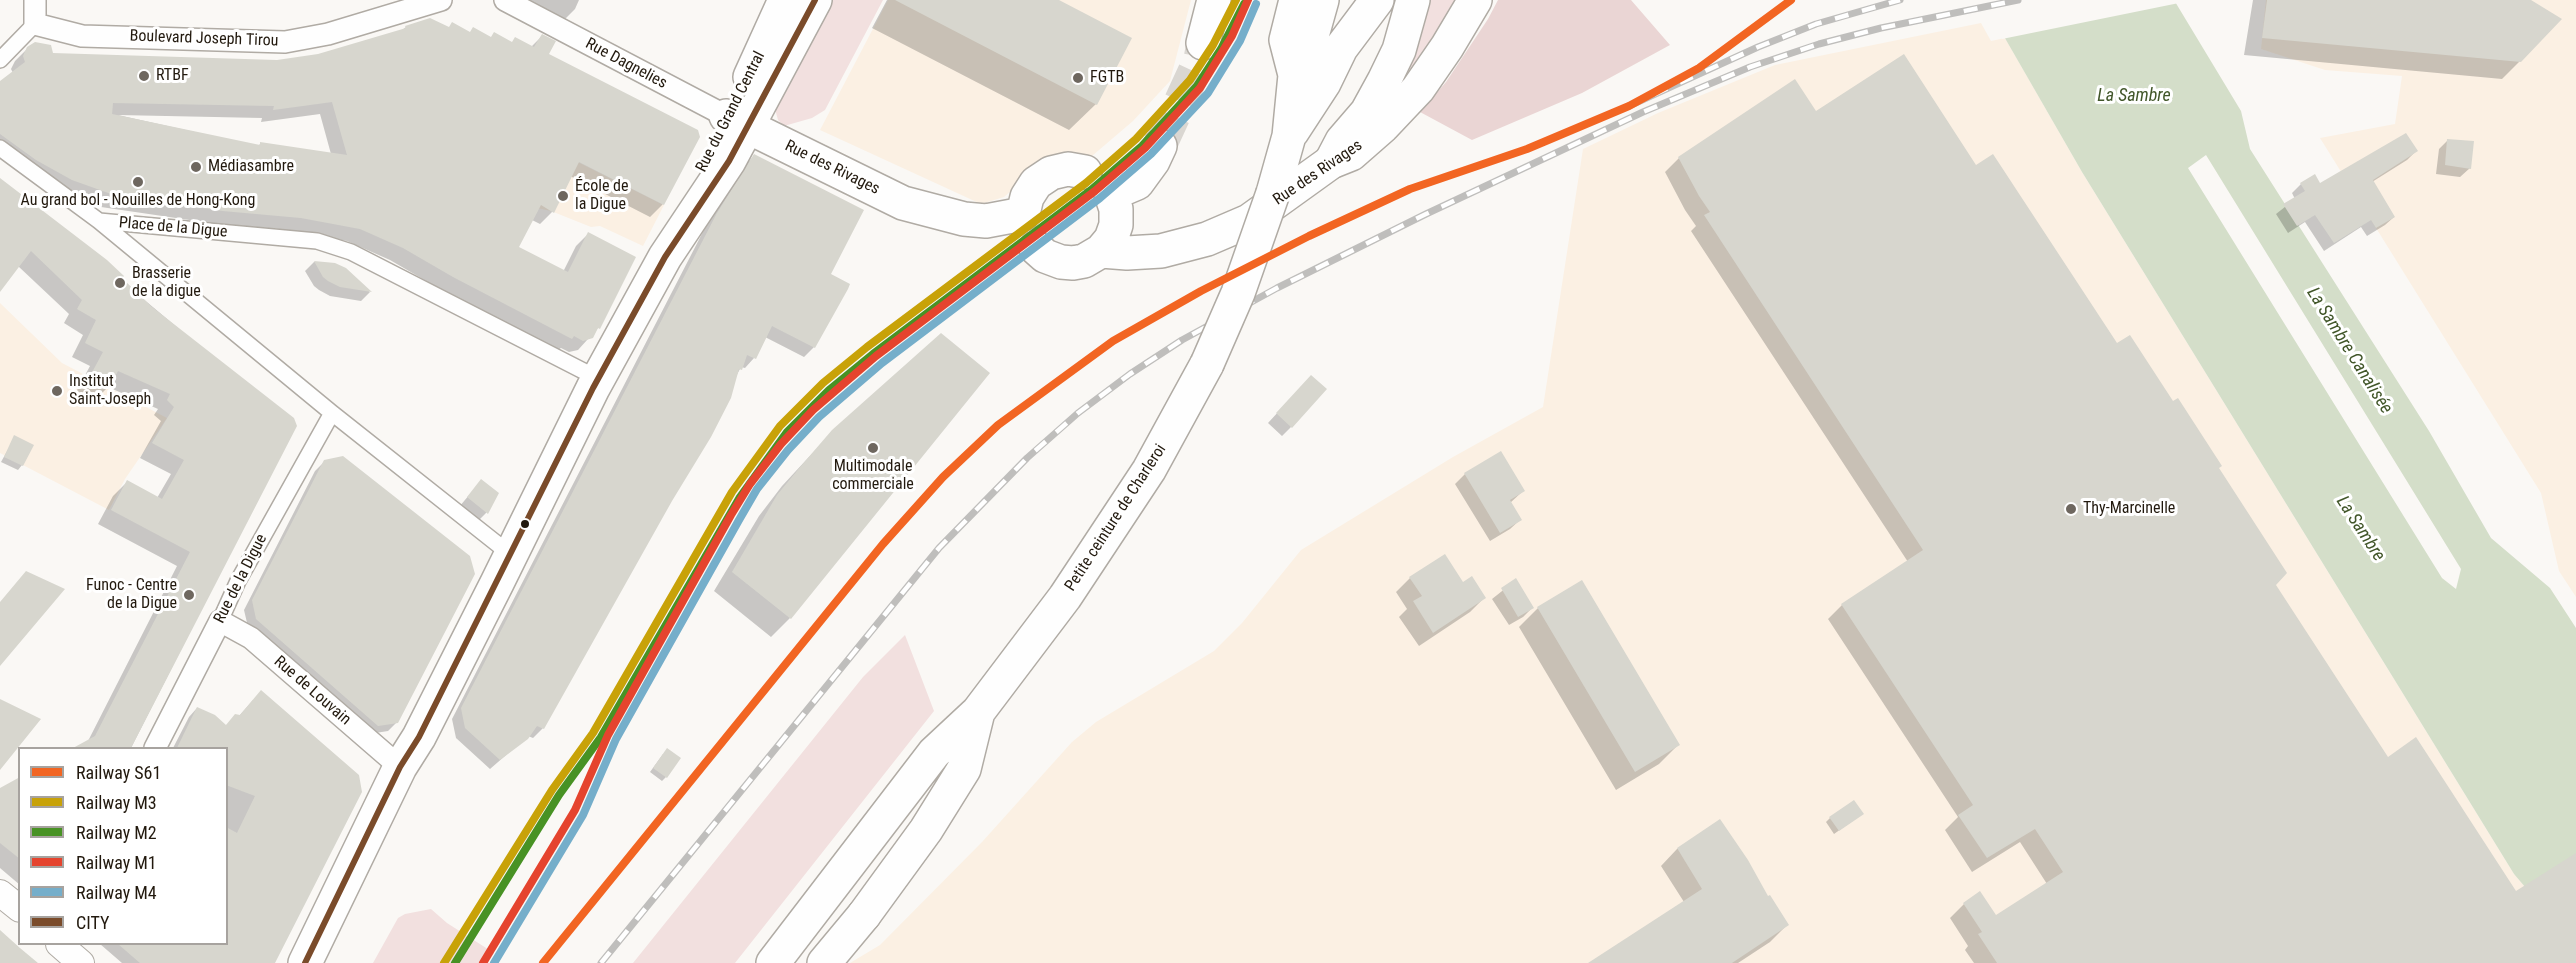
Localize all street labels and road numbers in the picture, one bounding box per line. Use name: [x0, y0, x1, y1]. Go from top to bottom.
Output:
street label: Boulevard Joseph Tirou: [129, 27, 279, 51]
street label: Rue Dagnelies: [582, 35, 670, 93]
street label: Rue du Grand Central: [692, 49, 770, 175]
street label: Rue des Rivages: [1270, 136, 1366, 210]
street label: Rue des Rivages: [781, 137, 883, 199]
street label: Place de la Digue: [118, 214, 228, 242]
street label: Petite ceinture de Charleroi: [1061, 441, 1171, 595]
street label: Rue de la Digue: [210, 531, 272, 627]
street label: Rue de Louvain: [270, 652, 354, 730]

